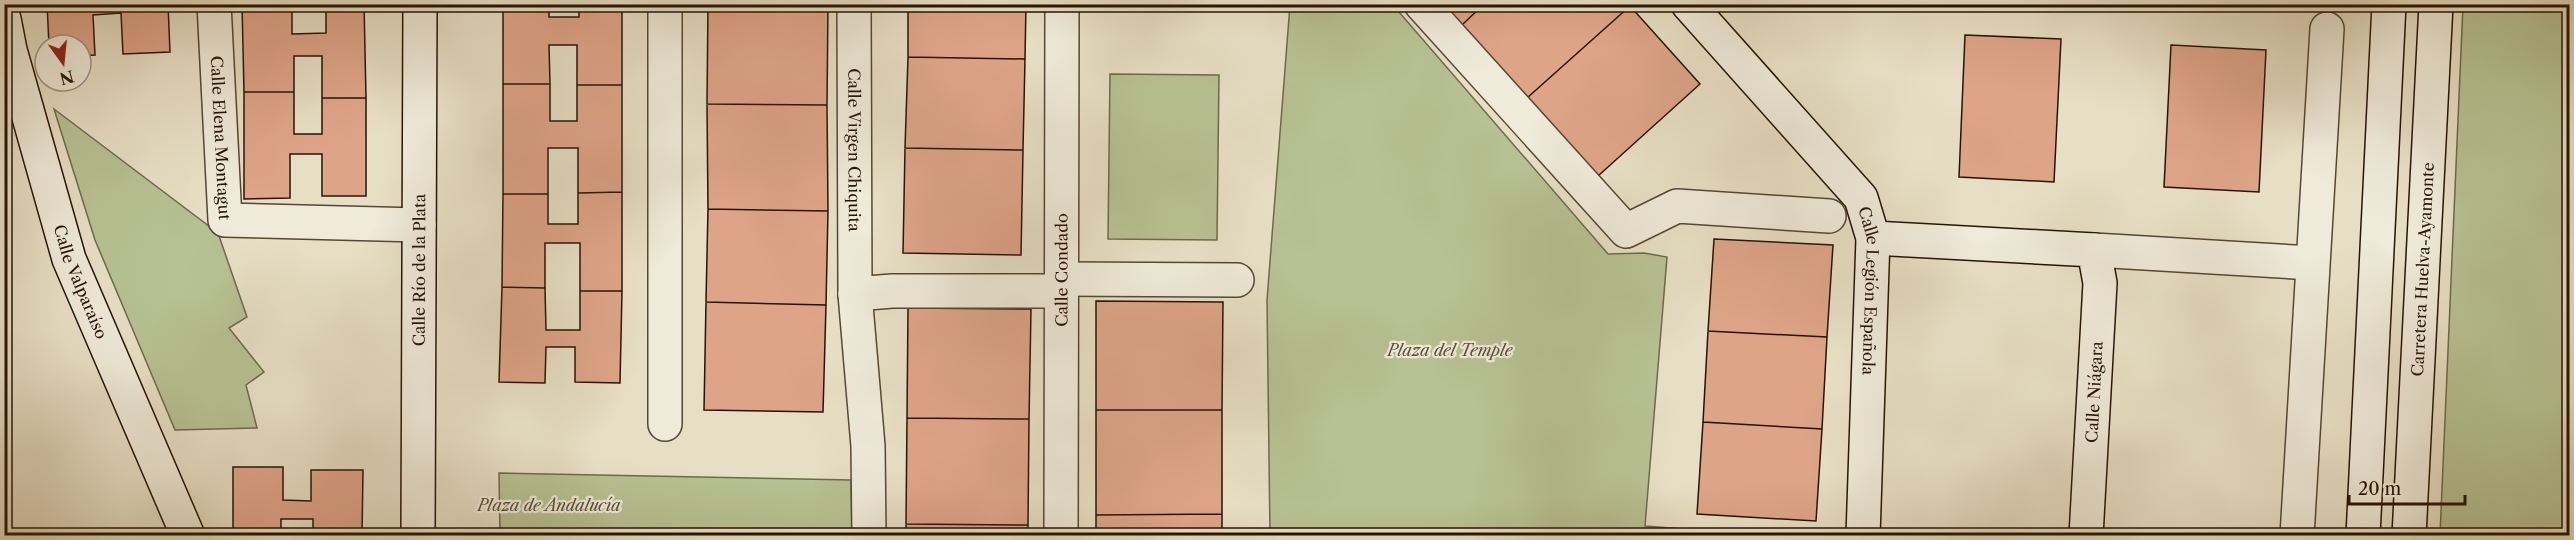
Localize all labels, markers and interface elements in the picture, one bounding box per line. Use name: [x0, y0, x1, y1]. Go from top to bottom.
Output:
north arrow: [33, 33, 93, 93]
street label: Calle Elena Montagut: [207, 55, 235, 221]
text: N: [57, 66, 76, 89]
street label: Calle Virgen Chiquita: [844, 68, 865, 232]
street label: Carretera Huelva-Ayamonte: [2407, 162, 2438, 377]
street label: Calle Río de la Plata: [409, 193, 429, 346]
street label: Calle Legión Española: [1854, 204, 1883, 376]
street label: Calle Condado: [1051, 213, 1072, 327]
street label: Calle Valparaíso: [50, 222, 112, 342]
park label: Plaza del Temple: [1386, 340, 1514, 360]
street label: Calle Niágara: [2081, 340, 2107, 443]
scale bar: [2349, 468, 2464, 506]
text: 20 m: [2358, 478, 2402, 500]
park label: Plaza de Andalucía: [475, 495, 621, 515]

